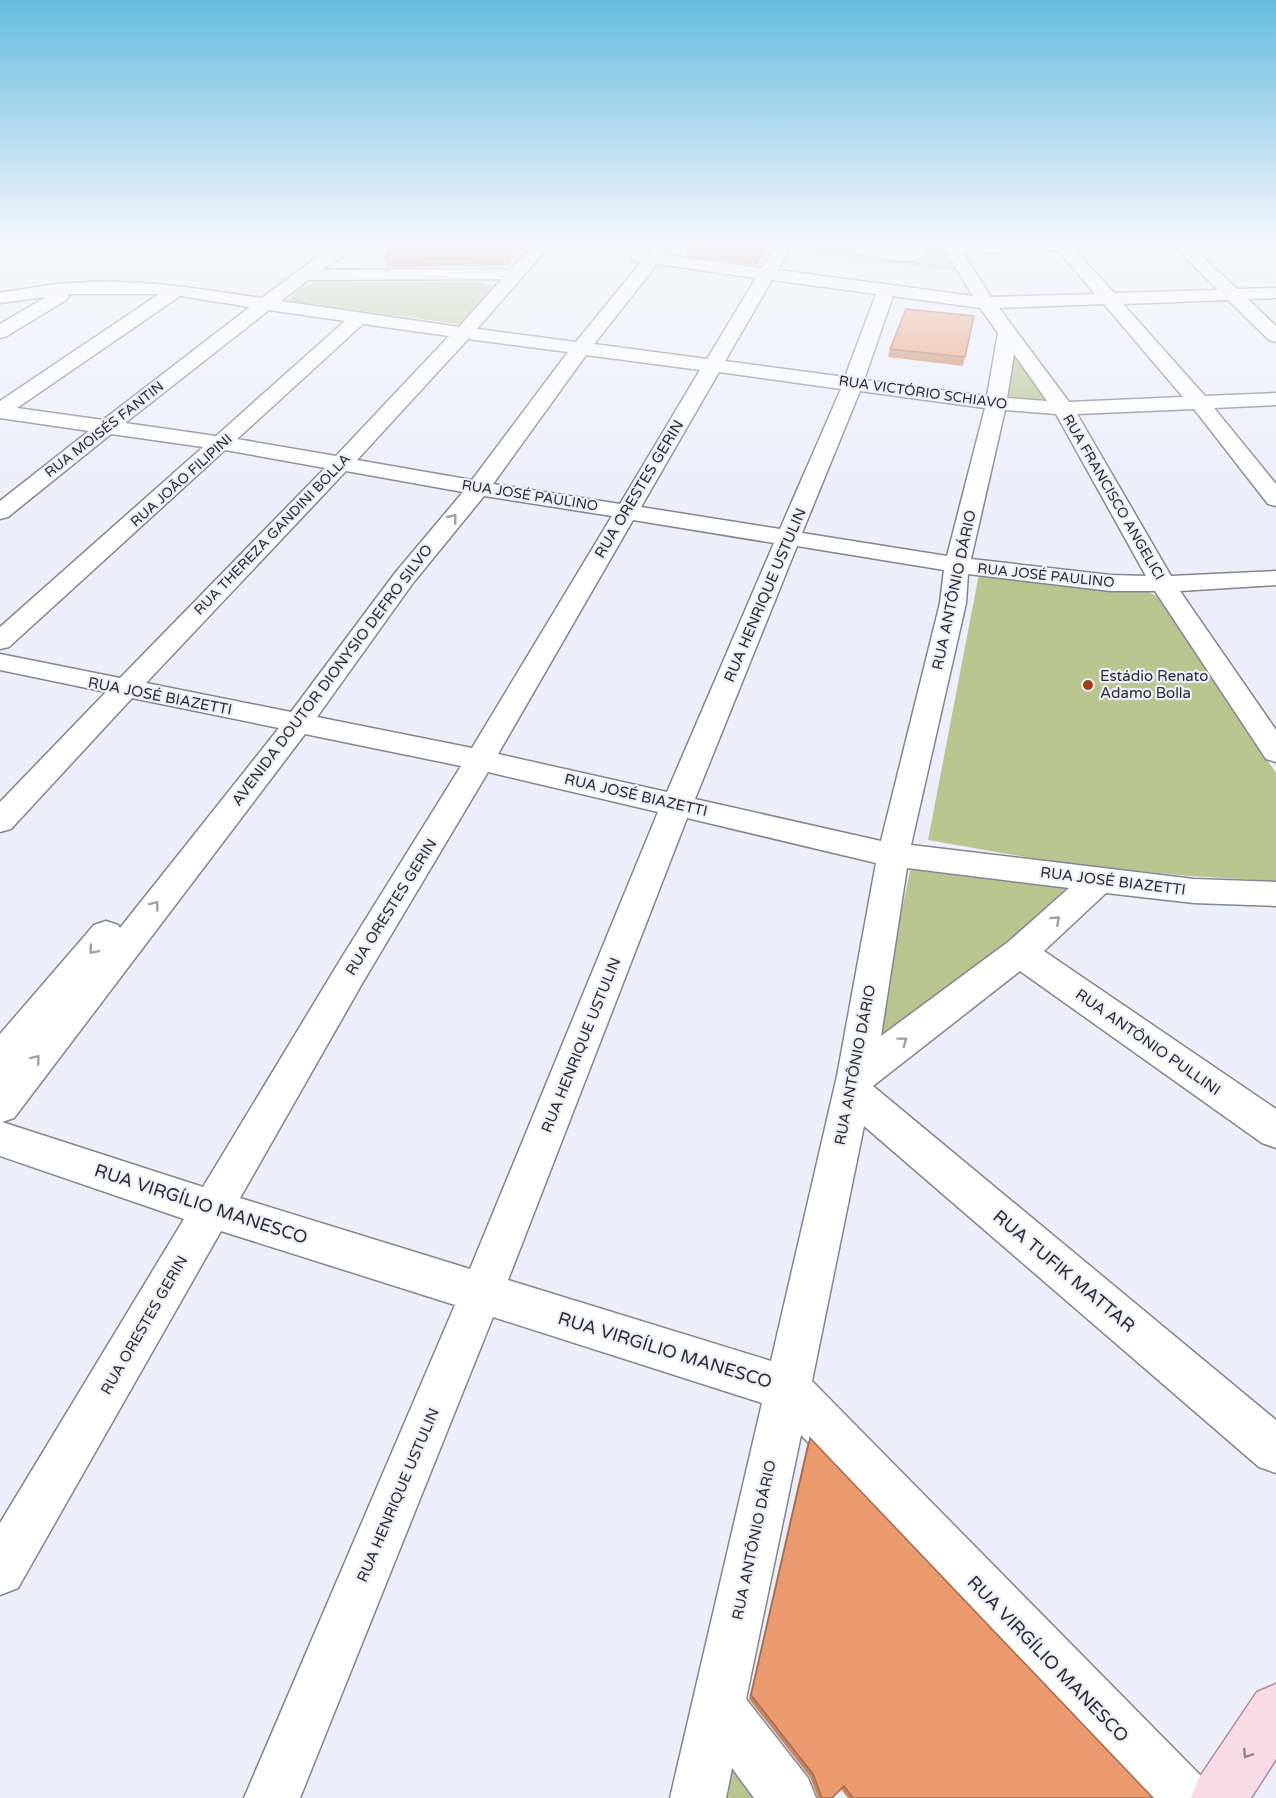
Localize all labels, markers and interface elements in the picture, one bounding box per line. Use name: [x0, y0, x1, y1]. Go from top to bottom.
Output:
street label: RUA VICTÓRIO SCHIAVO: [838, 372, 1008, 413]
street label: RUA MOISÉS FANTIN: [41, 378, 167, 481]
street label: RUA FRANCISCO ANGELICI: [1059, 411, 1168, 583]
street label: RUA ORESTES GERIN: [591, 417, 687, 561]
street label: RUA JOÃO FILIPINI: [127, 430, 236, 530]
street label: RUA THEREZA GANDINI BOLLA: [191, 450, 354, 618]
street label: RUA JOSÉ PAULINO: [461, 476, 599, 515]
street label: RUA HENRIQUE USTULIN: [720, 505, 810, 685]
street label: RUA ANTÔNIO DÁRIO: [928, 509, 980, 671]
one-way arrow: [446, 514, 457, 525]
street label: AVENIDA DOUTOR DIONYSIO DEFRO SILVO: [228, 541, 436, 809]
street label: RUA JOSÉ PAULINO: [977, 560, 1115, 591]
place label: Estádio Renato Adamo Bolla: [1100, 667, 1208, 702]
street label: RUA JOSÉ BIAZETTI: [86, 673, 234, 719]
marker: Estádio Renato Adamo Bolla: [1081, 678, 1095, 692]
street label: RUA JOSÉ BIAZETTI: [563, 770, 709, 820]
street label: RUA ORESTES GERIN: [342, 835, 440, 979]
street label: RUA JOSÉ BIAZETTI: [1039, 863, 1187, 899]
one-way arrow: [148, 901, 159, 912]
one-way arrow: [1049, 916, 1060, 927]
one-way arrow: [89, 943, 100, 954]
street label: RUA HENRIQUE USTULIN: [538, 955, 624, 1135]
street label: RUA ANTÔNIO DÁRIO: [831, 983, 879, 1147]
street label: RUA ANTÔNIO PULLINI: [1072, 985, 1224, 1099]
one-way arrow: [896, 1037, 907, 1048]
one-way arrow: [28, 1055, 39, 1066]
street label: RUA VIRGÍLIO MANESCO: [92, 1159, 310, 1249]
street label: RUA TUFIK MATTAR: [989, 1205, 1139, 1337]
street label: RUA ORESTES GERIN: [97, 1252, 191, 1398]
street label: RUA VIRGÍLIO MANESCO: [555, 1307, 775, 1393]
street label: RUA HENRIQUE USTULIN: [353, 1405, 443, 1585]
street label: RUA ANTÔNIO DÁRIO: [728, 1459, 780, 1621]
street label: RUA VIRGÍLIO MANESCO: [963, 1571, 1133, 1747]
one-way arrow: [1244, 1748, 1255, 1759]

